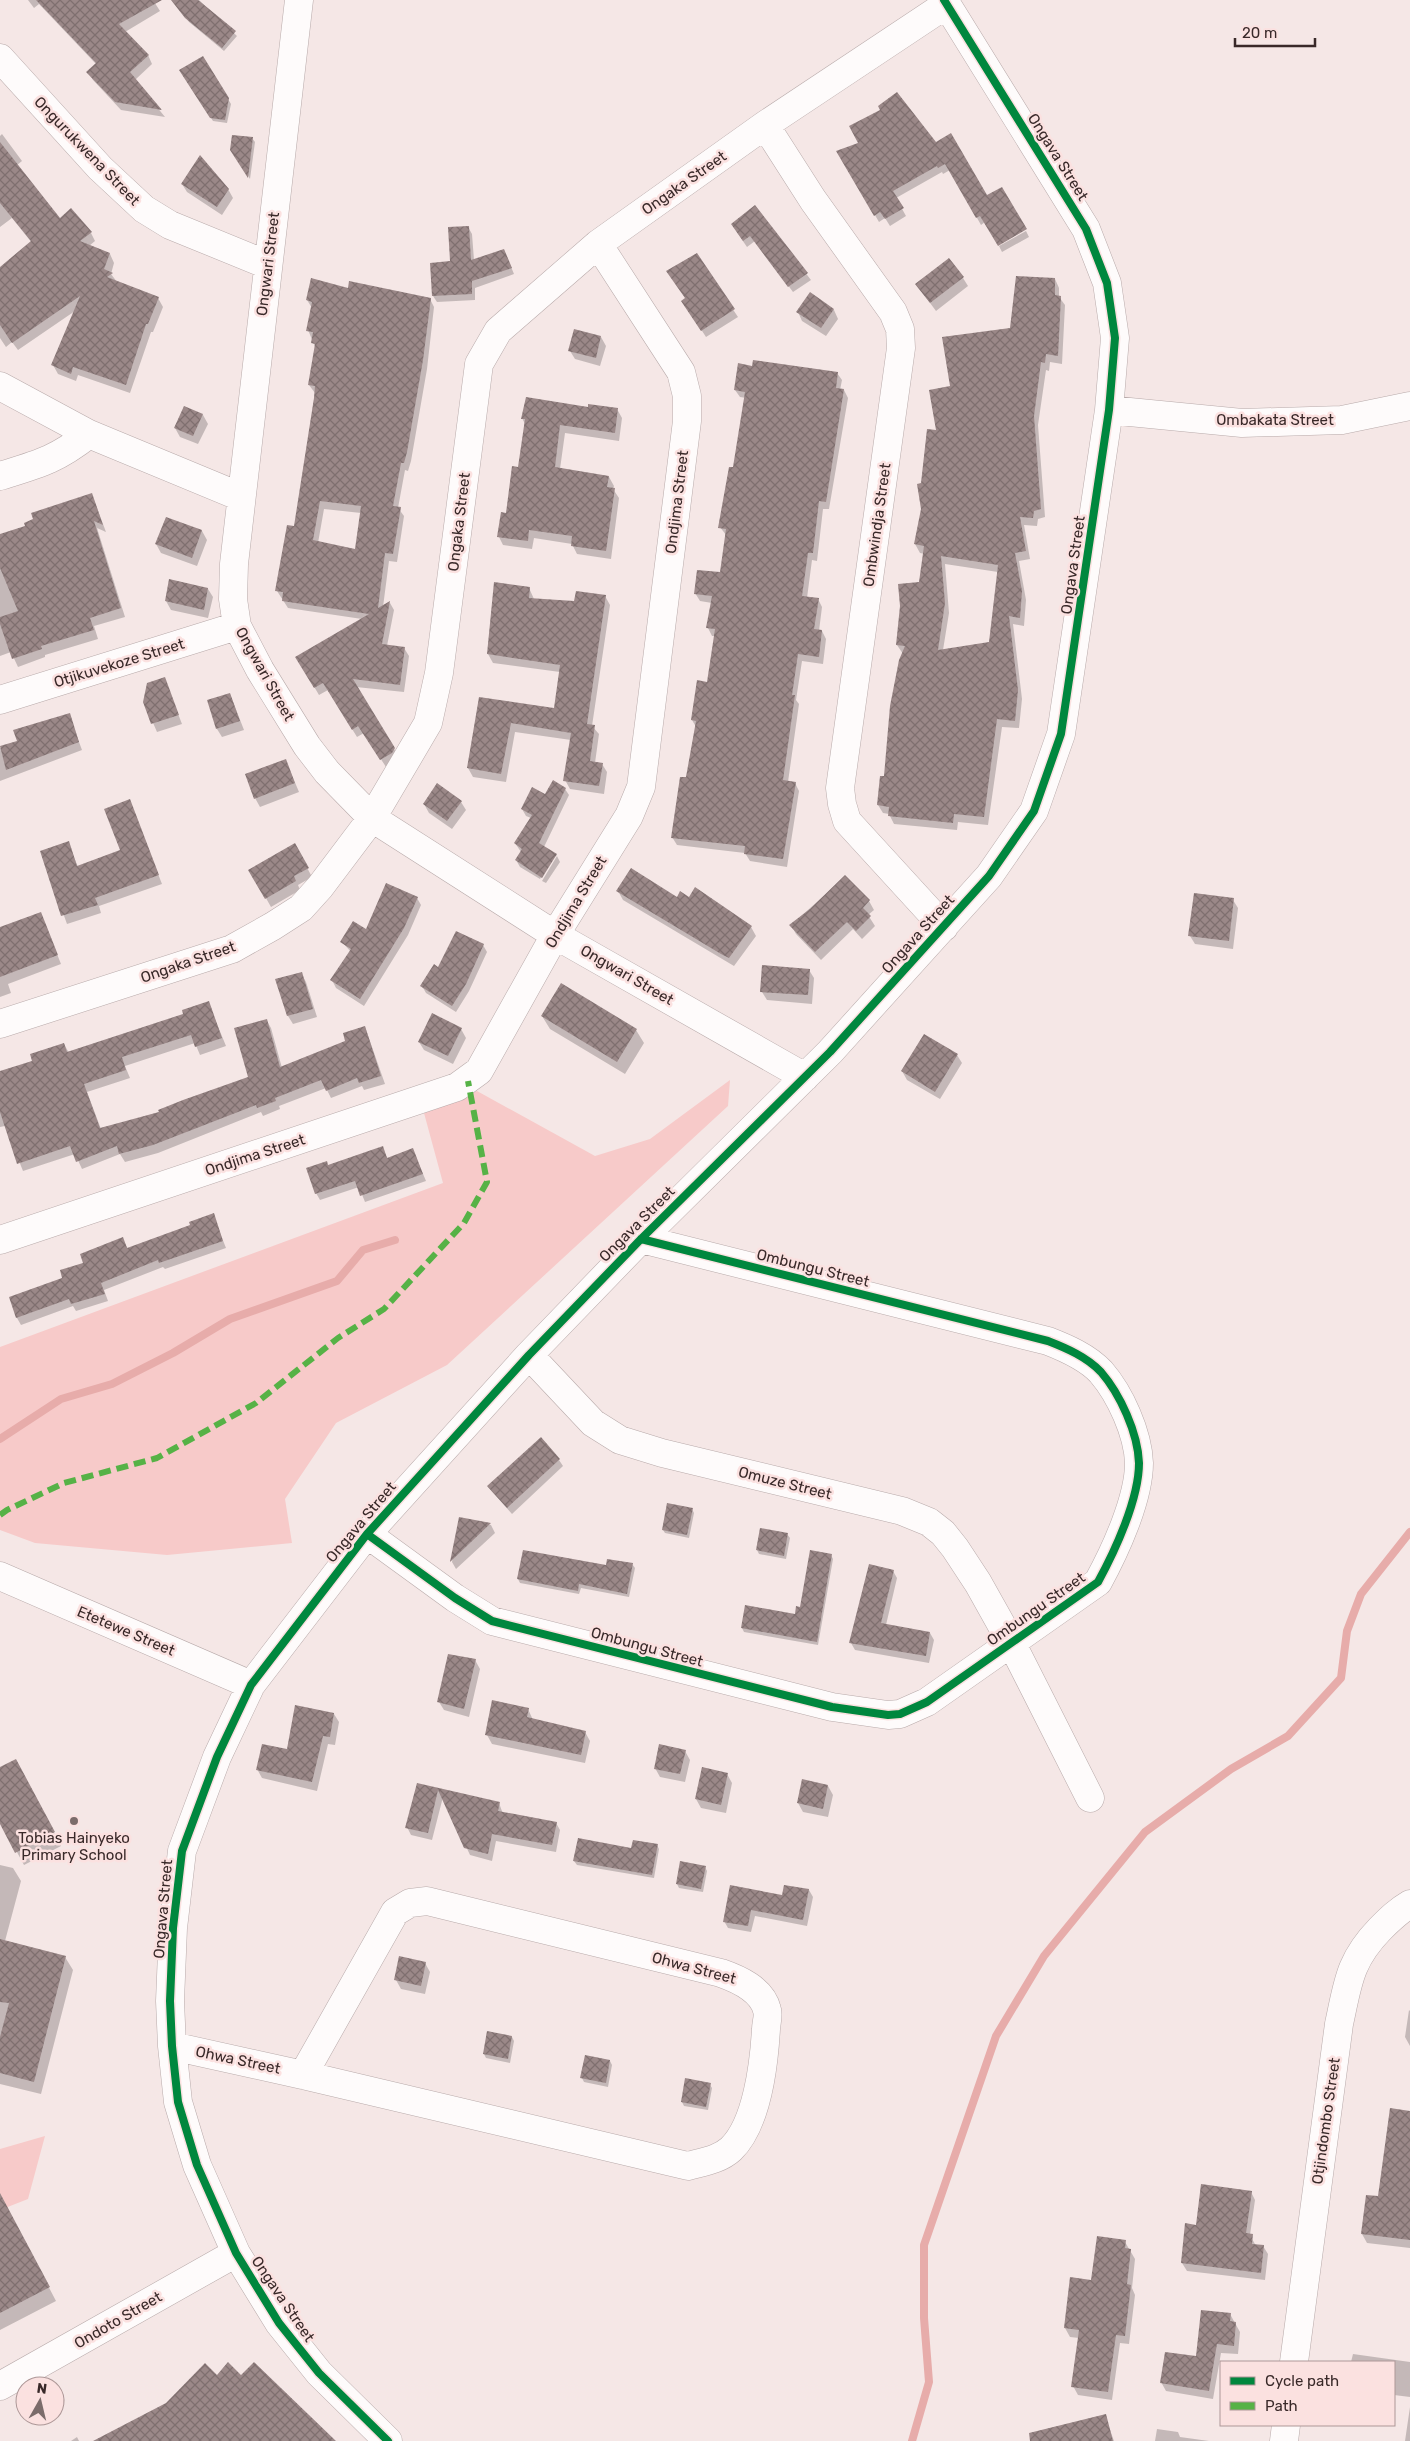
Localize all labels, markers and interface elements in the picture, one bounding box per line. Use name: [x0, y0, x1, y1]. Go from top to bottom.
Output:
scale bar: [1235, 15, 1315, 47]
text: 20 m: [1242, 24, 1277, 42]
street label: Ongurukwena Street: [30, 93, 144, 209]
street label: Ongava Street: [1024, 110, 1092, 204]
street label: Ongaka Street: [638, 147, 730, 219]
street label: Ongwari Street: [253, 211, 283, 317]
street label: Ombakata Street: [1216, 411, 1334, 429]
street label: Ondjima Street: [662, 449, 692, 555]
street label: Ombwindja Street: [859, 462, 895, 588]
street label: Ongaka Street: [444, 471, 474, 572]
street label: Ongava Street: [1057, 514, 1089, 616]
street label: Ongwari Street: [232, 624, 298, 724]
street label: Otjikuvekoze Street: [52, 635, 187, 691]
street label: Ondjima Street: [541, 853, 611, 951]
street label: Ongava Street: [878, 891, 958, 977]
street label: Ongaka Street: [138, 937, 238, 987]
street label: Ongwari Street: [577, 941, 677, 1009]
street label: Ondjima Street: [203, 1130, 307, 1180]
street label: Ongava Street: [595, 1182, 679, 1266]
street label: Ombungu Street: [755, 1245, 871, 1291]
street label: Omuze Street: [736, 1463, 834, 1503]
street label: Ongava Street: [322, 1478, 400, 1566]
street label: Ombungu Street: [984, 1568, 1089, 1650]
street label: Etetewe Street: [74, 1602, 178, 1660]
street label: Ombungu Street: [589, 1623, 705, 1671]
marker: Tobias Hainyeko Primary School: [68, 1815, 80, 1827]
place label: Tobias Hainyeko Primary School: [18, 1829, 130, 1864]
street label: Ongava Street: [150, 1858, 176, 1959]
street label: Ohwa Street: [650, 1948, 738, 1988]
street label: Ohwa Street: [194, 2042, 282, 2078]
street label: Otjindombo Street: [1308, 2056, 1344, 2186]
street label: Ongava Street: [248, 2253, 318, 2345]
street label: Ondoto Street: [71, 2288, 165, 2352]
legend: [1220, 2361, 1395, 2426]
text: Cycle path: [1265, 2372, 1339, 2390]
north arrow: [15, 2376, 65, 2426]
text: N: [36, 2380, 48, 2398]
text: Path: [1265, 2397, 1298, 2415]

